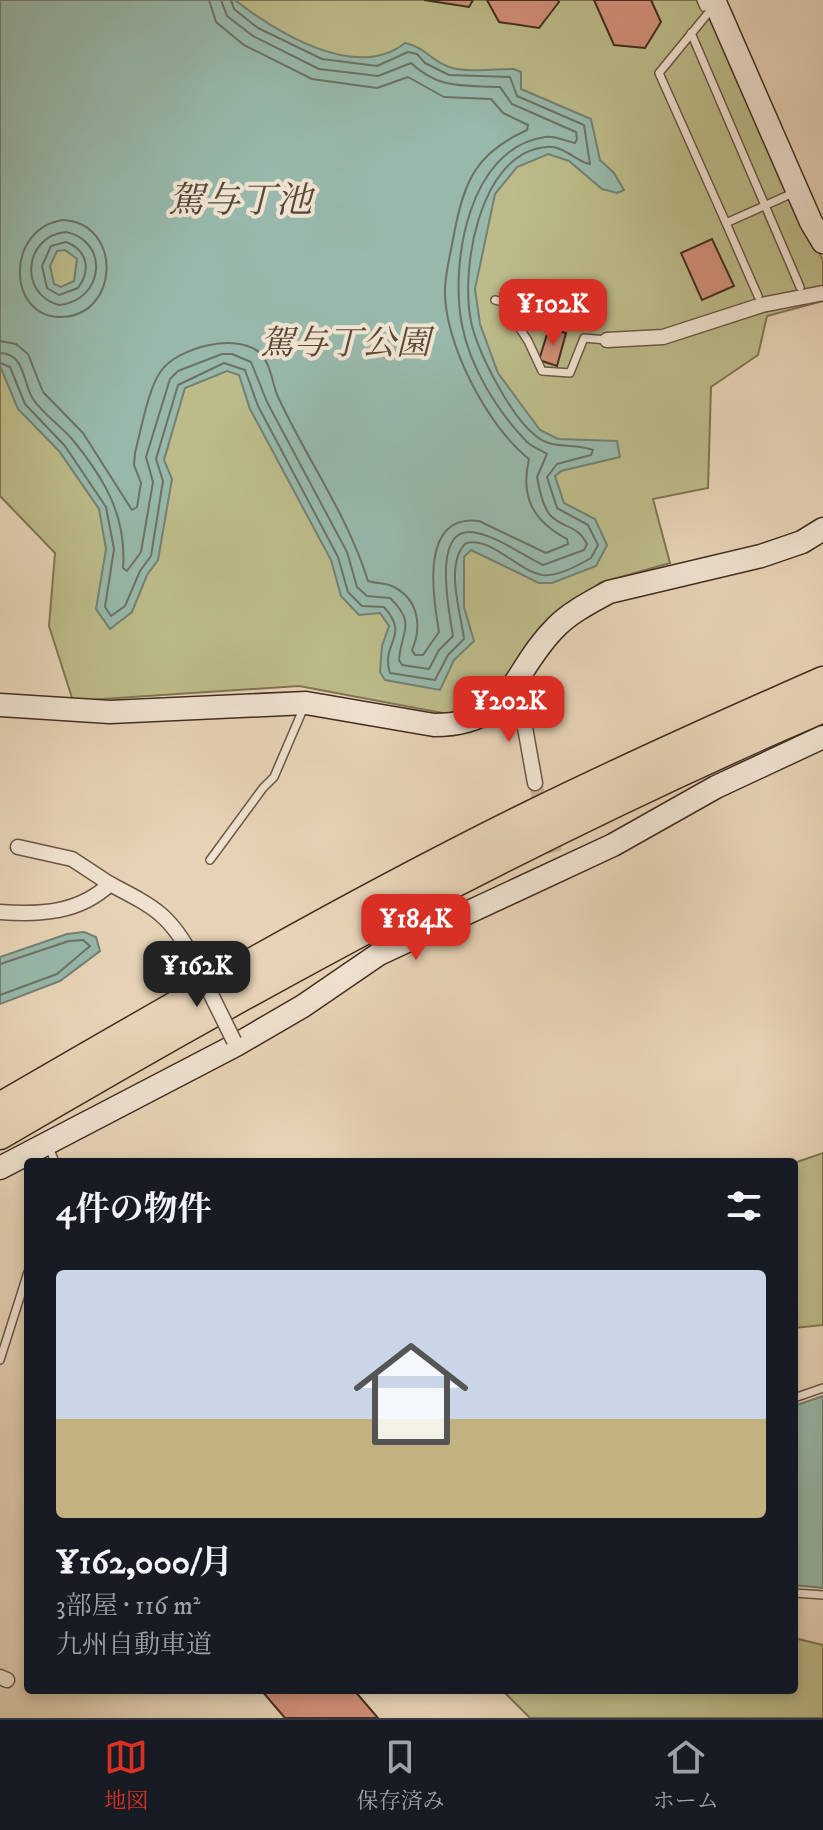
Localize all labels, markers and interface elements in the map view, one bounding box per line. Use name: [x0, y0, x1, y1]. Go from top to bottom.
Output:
water label: 駕与丁池: [168, 179, 316, 224]
pin: ¥102K: [497, 279, 609, 347]
text: ¥102K: [517, 288, 589, 321]
park label: 駕与丁公園: [260, 323, 435, 365]
pin: ¥202K: [453, 676, 565, 744]
text: ¥202K: [471, 685, 547, 718]
pin: ¥184K: [360, 894, 472, 962]
text: ¥184K: [379, 903, 453, 936]
pin: ¥162K: [141, 941, 253, 1009]
text: ¥162K: [161, 950, 233, 983]
icon: filters: [722, 1184, 766, 1228]
text: 4件の物件: [56, 1189, 212, 1231]
icon: home: [339, 1322, 483, 1466]
text: ¥162,000/月: [56, 1542, 233, 1584]
text: 3部屋 · 116 m²: [56, 1590, 200, 1623]
text: 九州自動車道: [56, 1629, 212, 1662]
tab: 地図: [104, 1735, 148, 1815]
tab: 保存済み: [356, 1735, 445, 1815]
tab: ホーム: [653, 1735, 719, 1815]

